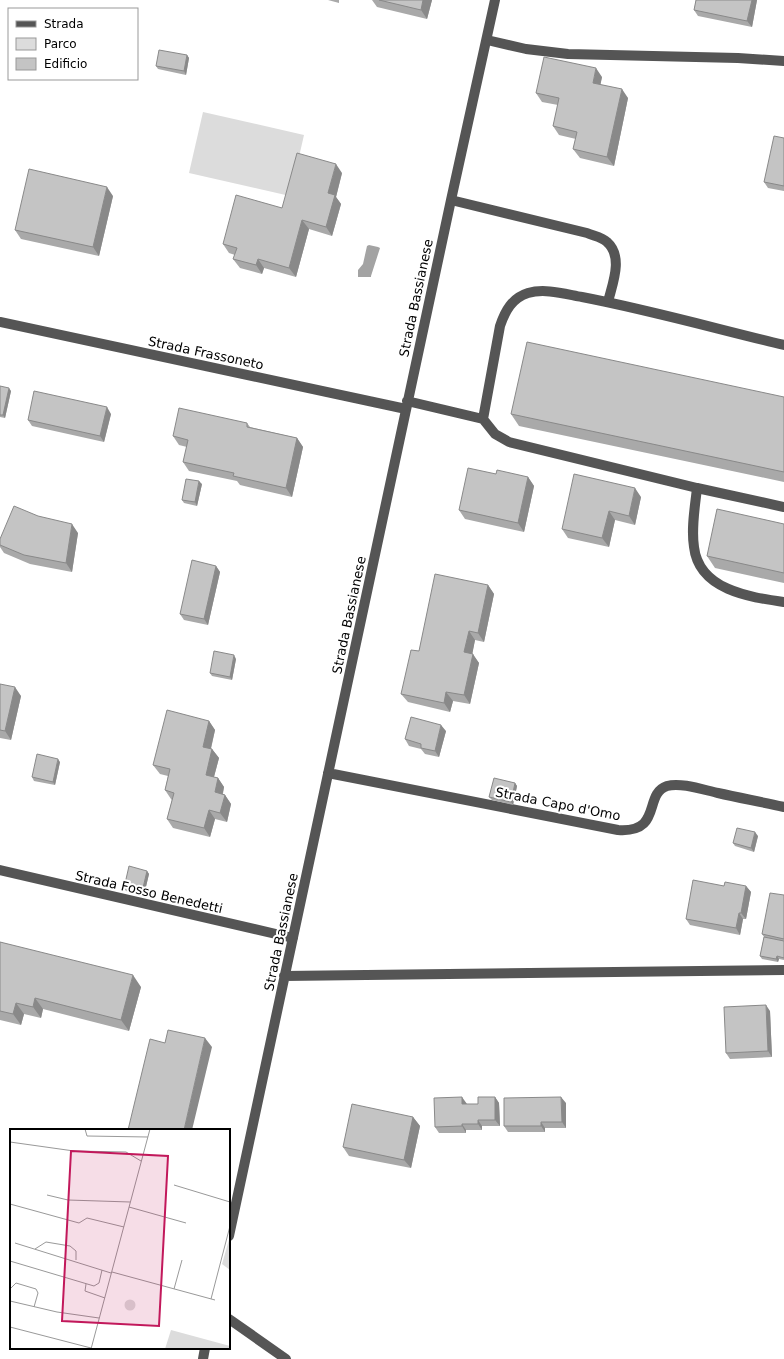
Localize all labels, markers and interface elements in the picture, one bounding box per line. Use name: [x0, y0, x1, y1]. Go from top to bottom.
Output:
legend: [8, 8, 138, 80]
text: Strada: [44, 17, 84, 31]
text: Parco: [44, 37, 77, 51]
text: Edificio: [44, 57, 87, 71]
street label: Strada Bassianese: [396, 238, 436, 358]
street label: Strada Frassoneto: [147, 333, 265, 373]
street label: Strada Bassianese: [329, 555, 369, 675]
street label: Strada Capo d'Omo: [494, 785, 622, 823]
street label: Strada Fosso Benedetti: [74, 868, 224, 916]
street label: Strada Bassianese: [261, 872, 301, 992]
inset map: [10, 1129, 230, 1349]

